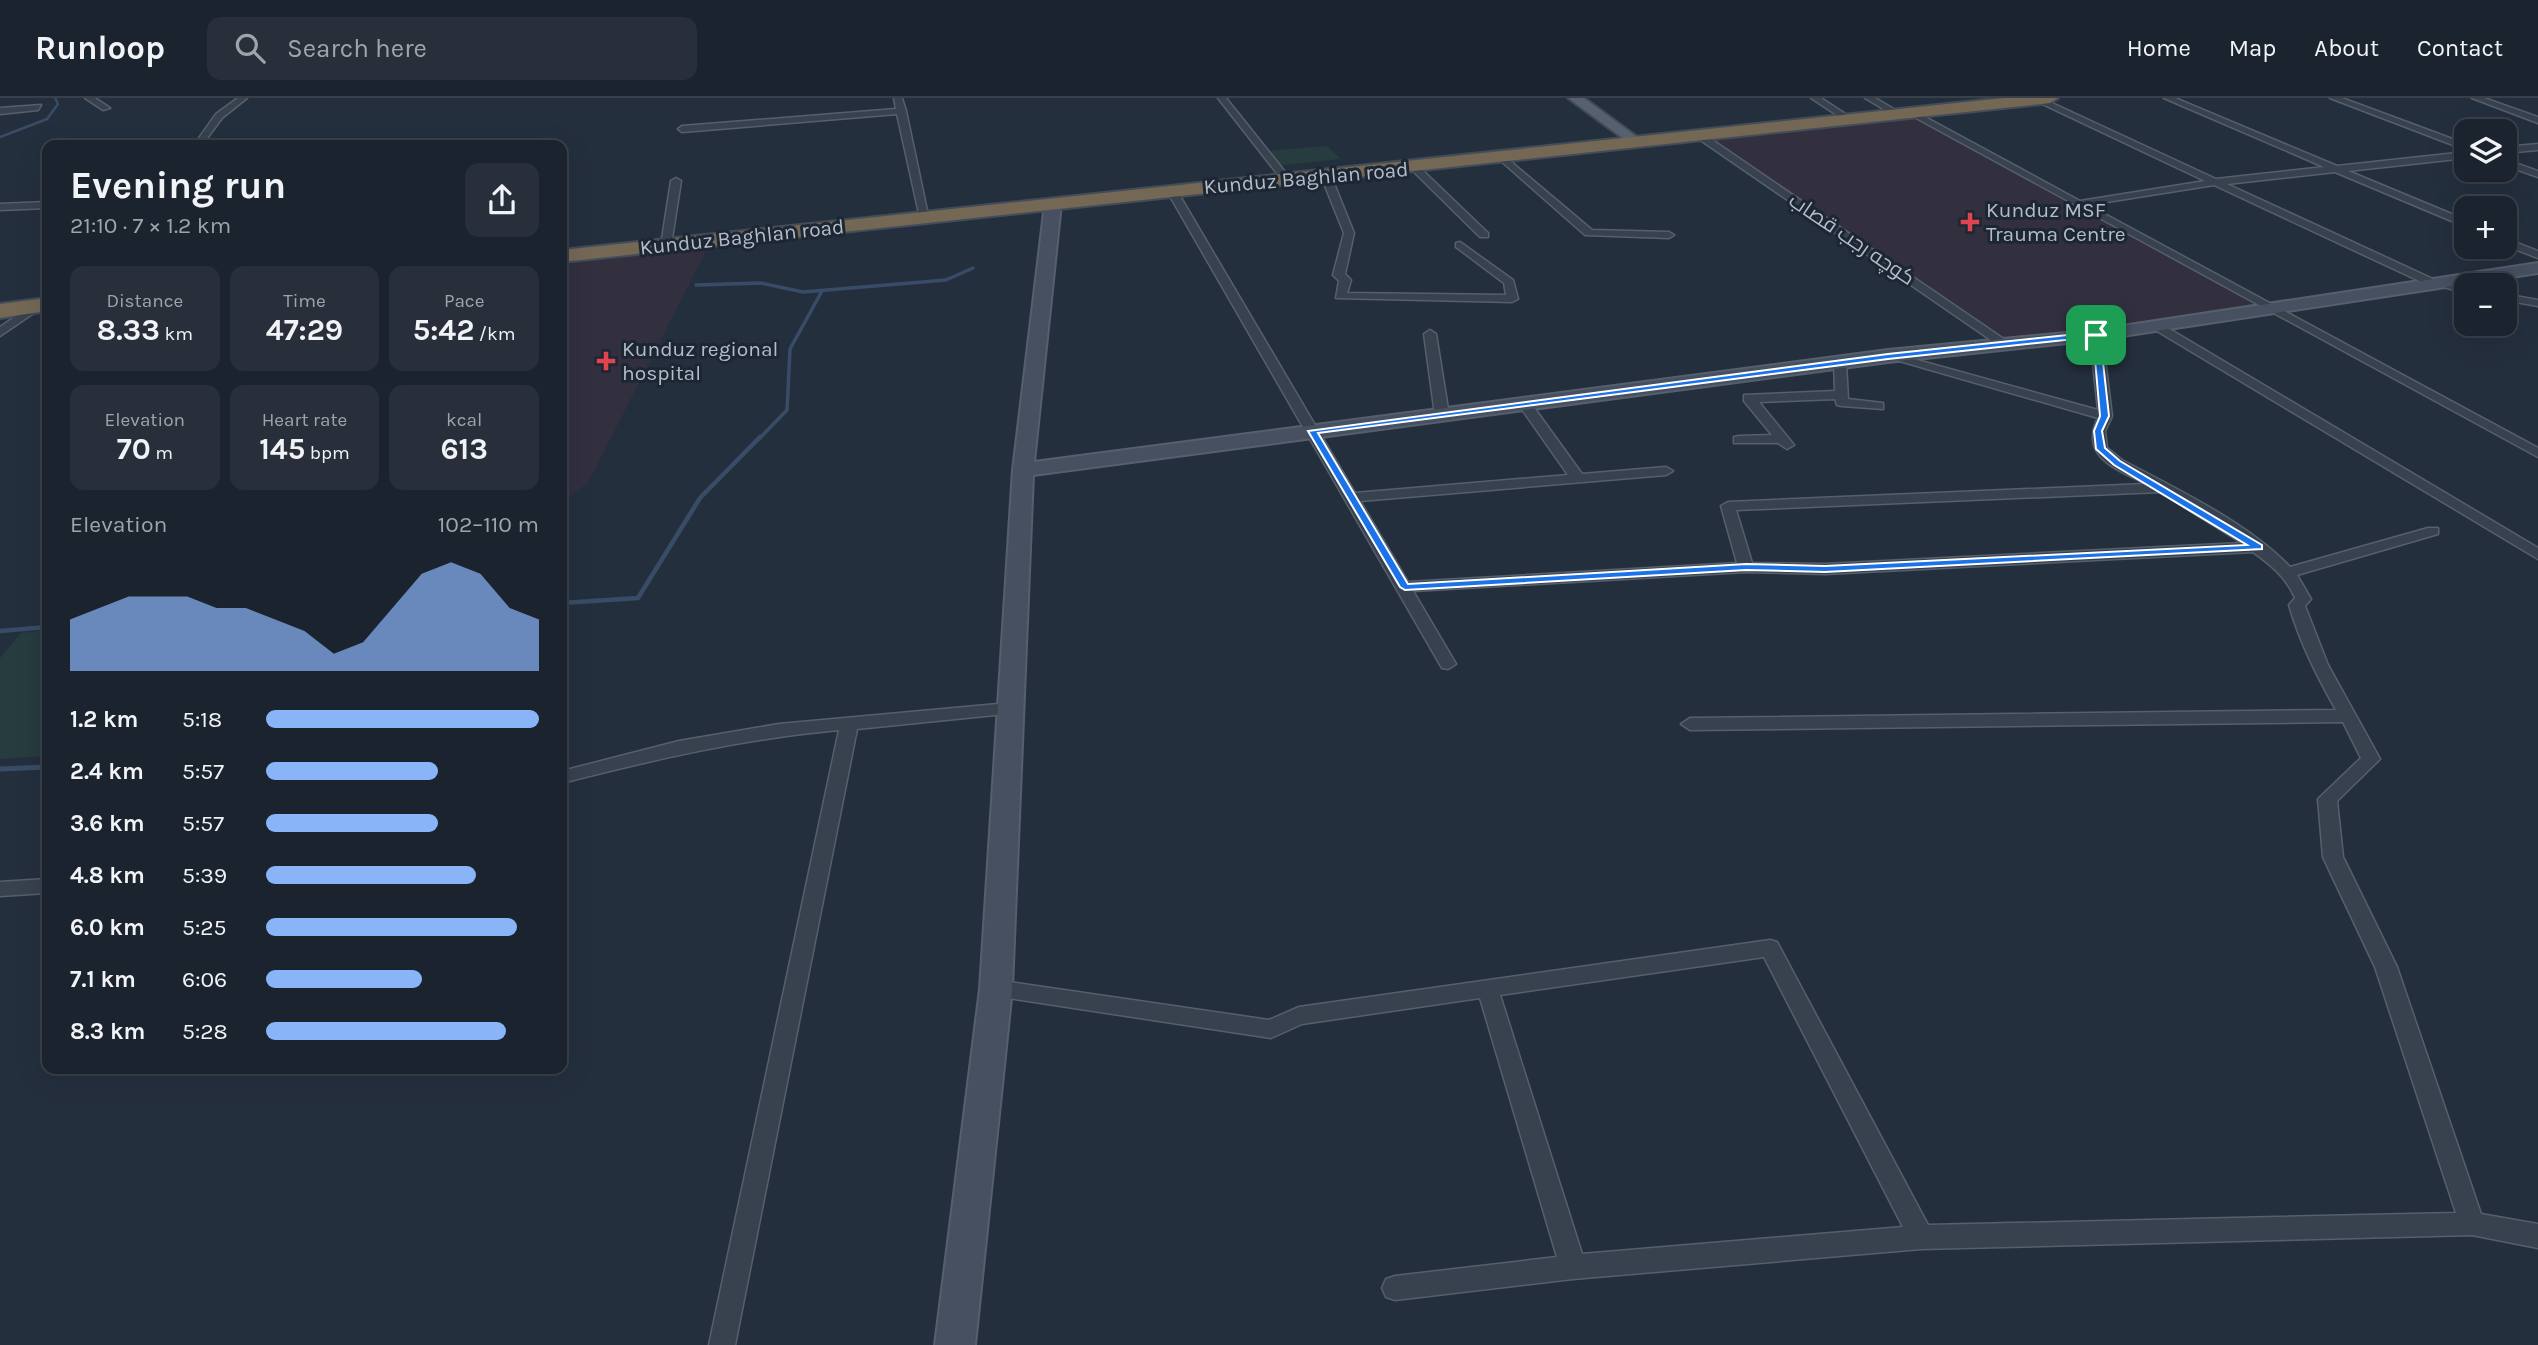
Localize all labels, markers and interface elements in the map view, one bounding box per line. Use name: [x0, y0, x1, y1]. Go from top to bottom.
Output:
search box: [207, 17, 697, 80]
text: Runloop: [35, 29, 165, 67]
icon: search: [231, 29, 269, 67]
text: Search here: [287, 33, 427, 64]
text: Home: [2127, 34, 2191, 62]
text: Map: [2229, 34, 2276, 62]
text: About: [2314, 34, 2379, 62]
text: Contact: [2417, 34, 2503, 62]
map controls: [2454, 119, 2517, 336]
button: layers: [2454, 119, 2517, 182]
street label: Kunduz Baghlan road: [1203, 157, 1409, 199]
text: Evening run: [70, 163, 286, 208]
button: share: [465, 163, 539, 237]
street label: کوچه رجب قصاب: [1783, 188, 1920, 292]
button: +: [2454, 196, 2517, 259]
place label: Kunduz MSF Trauma Centre: [1986, 198, 2126, 246]
text: 21:10 · 7 × 1.2 km: [70, 212, 231, 239]
marker: Kunduz MSF Trauma Centre: [1960, 212, 1980, 232]
street label: Kunduz Baghlan road: [639, 214, 845, 260]
button: −: [2454, 273, 2517, 336]
text: Distance: [106, 290, 183, 312]
text: Time: [283, 290, 326, 312]
text: Pace: [444, 290, 484, 312]
pin: [2066, 305, 2126, 365]
text: 8.33: [97, 312, 160, 348]
text: 47:29: [266, 312, 343, 348]
text: 5:42: [413, 312, 474, 348]
icon: arrive: [2077, 316, 2115, 354]
text: km: [160, 323, 193, 345]
text: /km: [474, 323, 516, 345]
place label: Kunduz regional hospital: [622, 337, 778, 385]
marker: Kunduz regional hospital: [596, 351, 616, 371]
text: Elevation: [105, 409, 185, 431]
text: Heart rate: [262, 409, 347, 431]
text: kcal: [446, 409, 482, 431]
text: 70: [117, 431, 151, 467]
text: 145: [259, 431, 305, 467]
text: 613: [440, 431, 488, 467]
text: m: [151, 442, 173, 464]
text: bpm: [305, 442, 350, 464]
text: Elevation: [70, 511, 167, 538]
text: 102–110 m: [438, 511, 539, 538]
text: 1.2 km: [70, 706, 138, 733]
text: 5:18: [182, 706, 222, 733]
text: 2.4 km: [70, 758, 144, 785]
text: 5:57: [182, 758, 224, 785]
text: 3.6 km: [70, 810, 144, 837]
text: 5:57: [182, 810, 224, 837]
text: 4.8 km: [70, 862, 145, 889]
text: 5:39: [182, 862, 227, 889]
text: 6.0 km: [70, 914, 145, 941]
text: 5:25: [182, 914, 227, 941]
text: 7.1 km: [70, 966, 136, 993]
text: 6:06: [182, 966, 227, 993]
text: 8.3 km: [70, 1018, 145, 1045]
text: 5:28: [182, 1018, 228, 1045]

